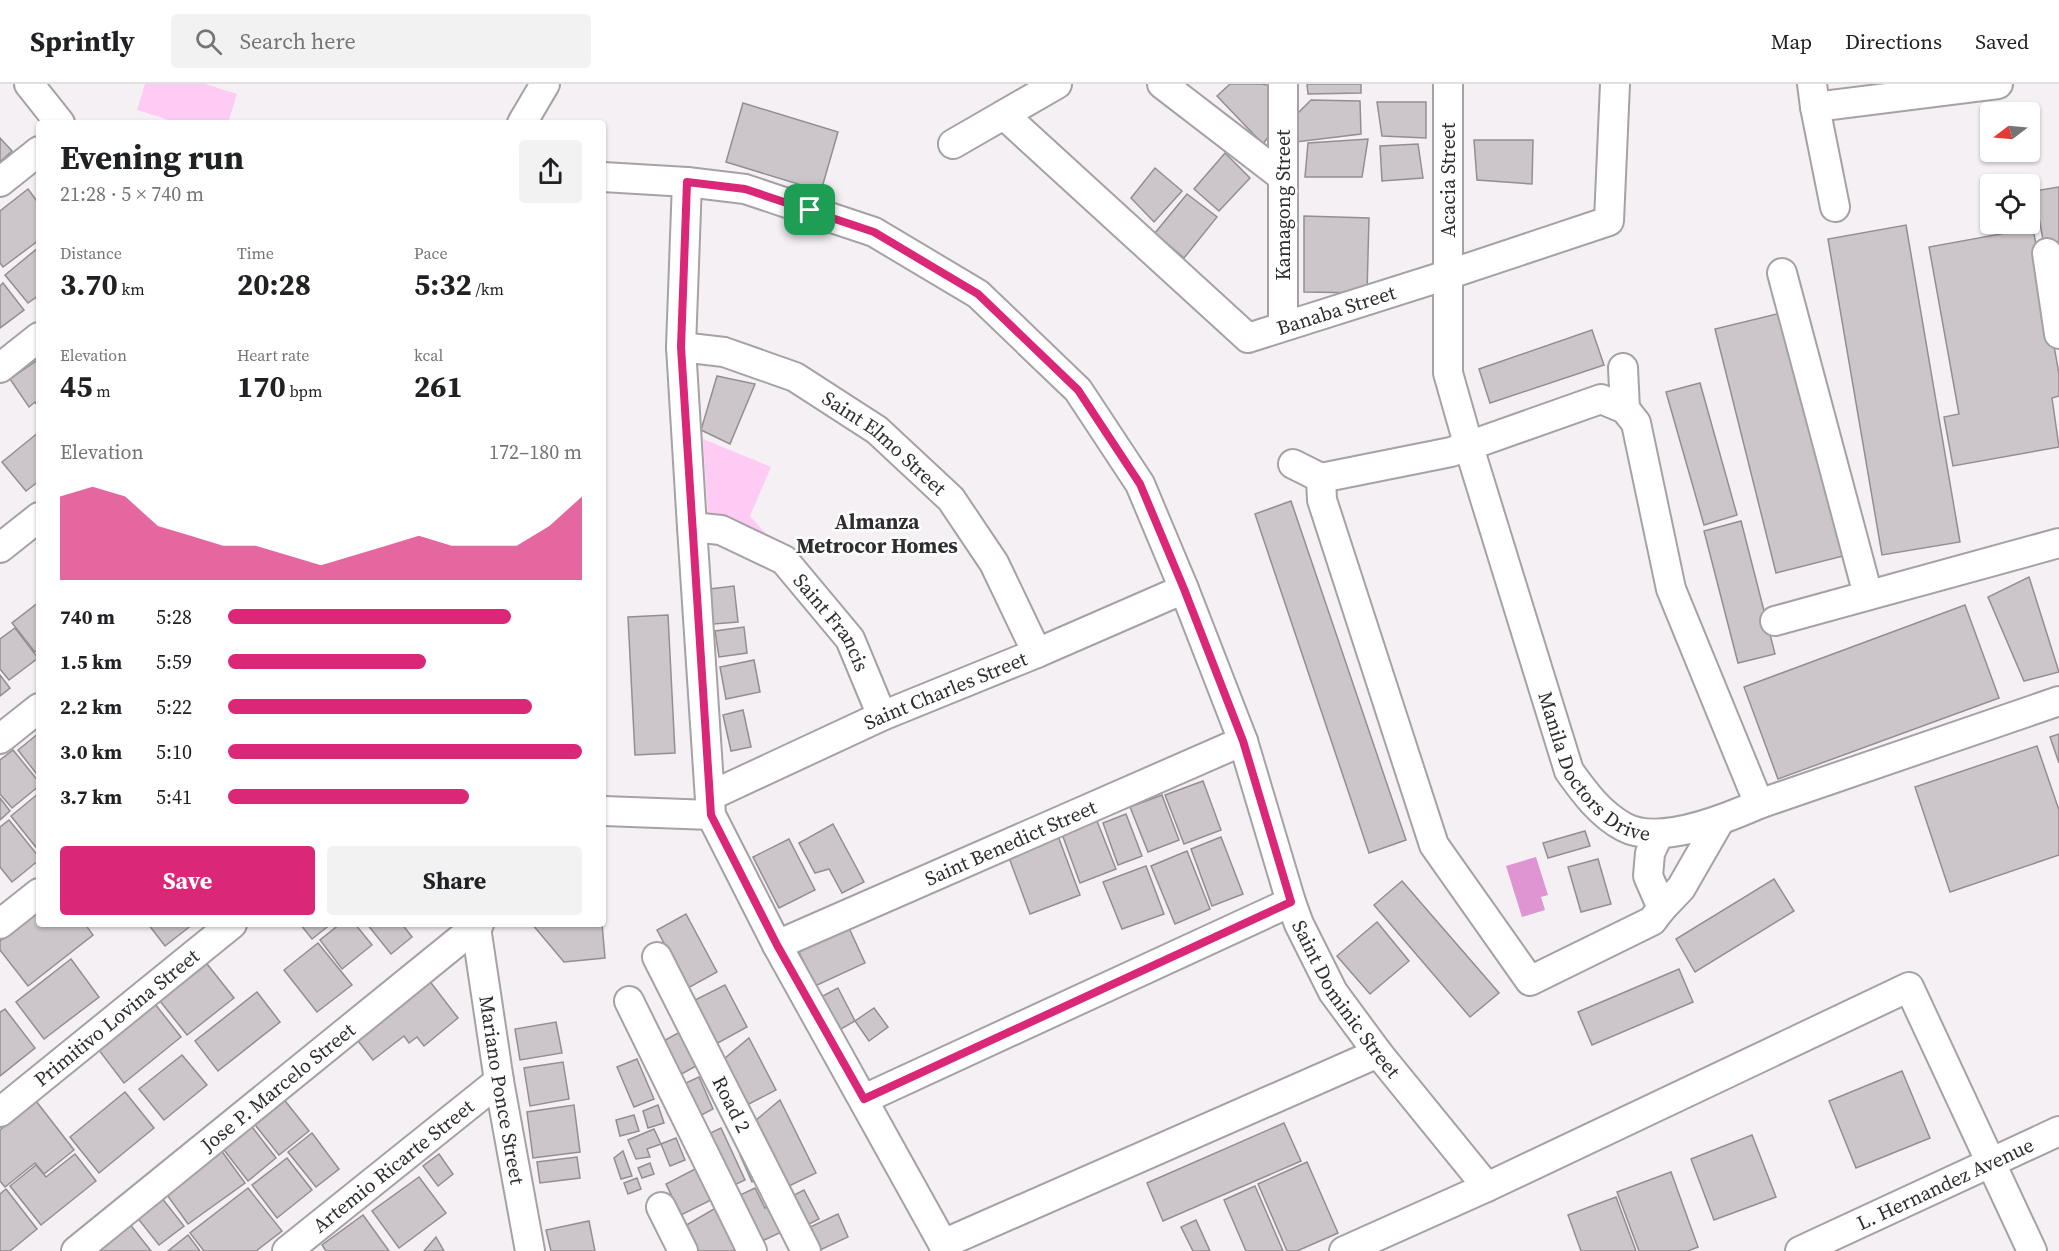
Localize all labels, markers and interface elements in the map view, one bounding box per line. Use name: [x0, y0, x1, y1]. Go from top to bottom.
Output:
search box: [171, 14, 591, 68]
text: Sprintly: [30, 22, 135, 60]
icon: search: [192, 25, 225, 58]
text: Search here: [240, 26, 356, 56]
text: Map: [1771, 27, 1812, 56]
text: Directions: [1845, 27, 1942, 56]
text: Saved: [1975, 27, 2029, 56]
north arrow: [1980, 102, 2040, 162]
map controls: [1980, 102, 2040, 234]
street label: Acacia Street: [1434, 122, 1462, 238]
street label: Kamagong Street: [1269, 129, 1297, 281]
text: Evening run: [60, 135, 244, 180]
button: share: [519, 140, 582, 203]
button: locate: [1980, 174, 2040, 234]
text: 21:28 · 5 × 740 m: [60, 180, 204, 208]
pin: [784, 184, 835, 235]
icon: arrive: [793, 193, 826, 226]
text: Distance: [60, 242, 122, 264]
text: Time: [237, 242, 274, 264]
text: Pace: [414, 242, 448, 264]
text: 3.70: [60, 264, 118, 305]
text: 20:28: [237, 264, 311, 305]
text: 5:32: [414, 264, 472, 305]
text: km: [118, 278, 145, 300]
text: /km: [472, 278, 504, 300]
street label: Banaba Street: [1273, 278, 1400, 342]
text: Elevation: [60, 344, 127, 366]
text: Heart rate: [237, 344, 309, 366]
text: kcal: [414, 344, 443, 366]
text: 45: [60, 366, 93, 407]
text: 170: [237, 366, 286, 407]
text: 261: [414, 366, 463, 407]
text: m: [93, 380, 111, 402]
text: bpm: [286, 380, 322, 402]
street label: Saint Elmo Street: [817, 384, 953, 502]
text: Elevation: [60, 438, 144, 466]
text: 172–180 m: [489, 438, 582, 466]
district label: Almanza Metrocor Homes: [796, 507, 958, 560]
street label: Saint Francis: [787, 567, 876, 676]
text: 740 m: [60, 603, 115, 631]
text: 5:28: [156, 603, 192, 631]
street label: Saint Charles Street: [859, 644, 1032, 737]
text: 1.5 km: [60, 648, 122, 676]
text: 5:59: [156, 648, 192, 676]
street label: Manila Doctors Drive: [1531, 688, 1652, 848]
text: 2.2 km: [60, 693, 122, 721]
text: 5:22: [156, 693, 192, 721]
text: 3.0 km: [60, 738, 122, 766]
text: 5:10: [156, 738, 192, 766]
text: 3.7 km: [60, 783, 122, 811]
text: 5:41: [156, 783, 192, 811]
street label: Saint Benedict Street: [920, 793, 1101, 893]
button: Save: [60, 846, 315, 915]
button: Share: [327, 846, 582, 915]
street label: Saint Dominic Street: [1285, 915, 1407, 1084]
street label: Primitivo Lovina Street: [28, 942, 205, 1093]
street label: Mariano Ponce Street: [472, 994, 532, 1187]
street label: Jose P. Marcelo Street: [194, 1016, 361, 1159]
street label: Road 2: [706, 1071, 758, 1137]
street label: Artemio Ricarte Street: [307, 1092, 480, 1239]
street label: L. Hernandez Avenue: [1852, 1131, 2038, 1237]

